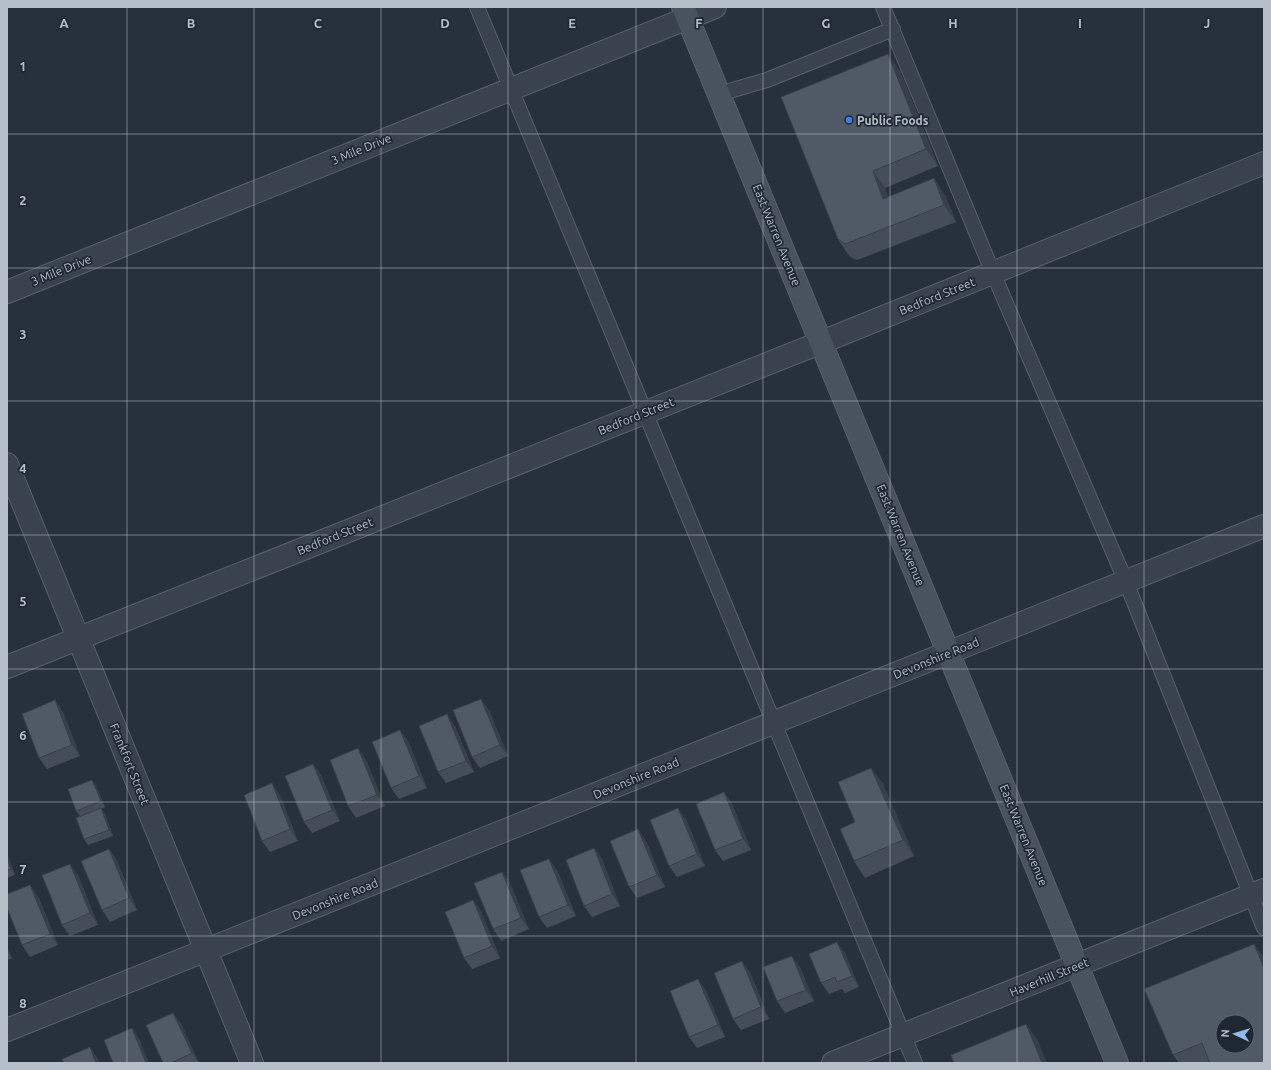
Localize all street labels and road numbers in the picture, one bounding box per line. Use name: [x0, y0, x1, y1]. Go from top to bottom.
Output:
street label: 3 Mile Drive: [329, 131, 393, 167]
street label: East Warren Avenue: [751, 182, 803, 288]
street label: 3 Mile Drive: [29, 252, 93, 288]
street label: Bedford Street: [897, 275, 977, 317]
street label: Bedford Street: [596, 395, 676, 437]
street label: East Warren Avenue: [875, 482, 927, 588]
street label: Bedford Street: [295, 515, 375, 557]
street label: Devonshire Road: [891, 635, 981, 681]
street label: Frankfort Street: [108, 721, 152, 807]
street label: Devonshire Road: [591, 755, 681, 801]
street label: East Warren Avenue: [998, 782, 1050, 888]
street label: Devonshire Road: [290, 876, 380, 922]
street label: Haverhill Street: [1008, 955, 1091, 999]

